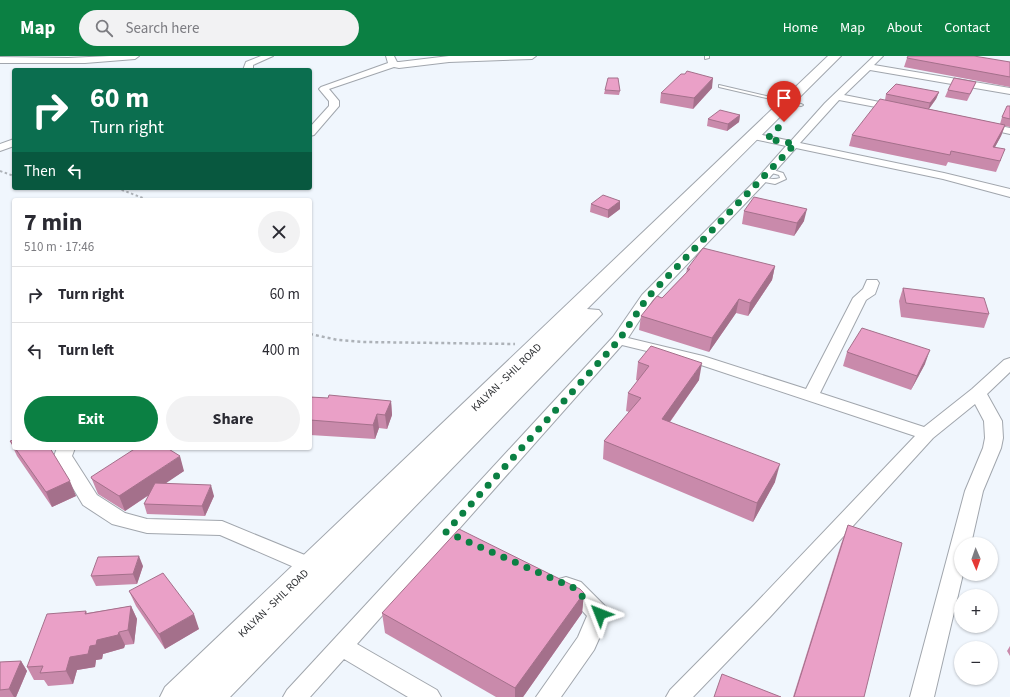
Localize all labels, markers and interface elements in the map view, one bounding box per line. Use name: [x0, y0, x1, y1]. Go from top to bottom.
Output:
search box: [79, 10, 359, 46]
text: Map: [20, 15, 55, 42]
icon: search: [93, 17, 115, 39]
text: Search here: [125, 18, 199, 39]
text: Home: [783, 18, 818, 38]
text: Map: [840, 18, 865, 38]
text: About: [887, 18, 922, 38]
text: Contact: [944, 18, 990, 38]
text: 60 m: [90, 78, 149, 118]
pin: [767, 81, 801, 122]
icon: right: [24, 84, 76, 136]
icon: arrive: [773, 87, 795, 109]
text: Turn right: [90, 115, 164, 140]
icon: left: [64, 160, 86, 182]
text: Then: [24, 161, 56, 182]
text: 7 min: [24, 205, 82, 240]
button: close: [258, 211, 300, 253]
text: 510 m · 17:46: [24, 238, 94, 256]
icon: right: [24, 284, 46, 306]
text: Turn right: [58, 284, 124, 305]
text: 60 m: [270, 284, 300, 305]
icon: left: [24, 340, 46, 362]
text: Turn left: [58, 340, 114, 361]
text: 400 m: [262, 340, 300, 361]
street label: KALYAN - SHIL ROAD: [468, 340, 545, 415]
button: Exit: [24, 396, 158, 442]
button: Share: [166, 396, 300, 442]
north arrow: [954, 537, 998, 581]
map controls: [954, 537, 998, 685]
street label: KALYAN - SHIL ROAD: [235, 566, 312, 641]
button: +: [954, 589, 998, 633]
position arrow: [579, 593, 621, 635]
button: −: [954, 641, 998, 685]

